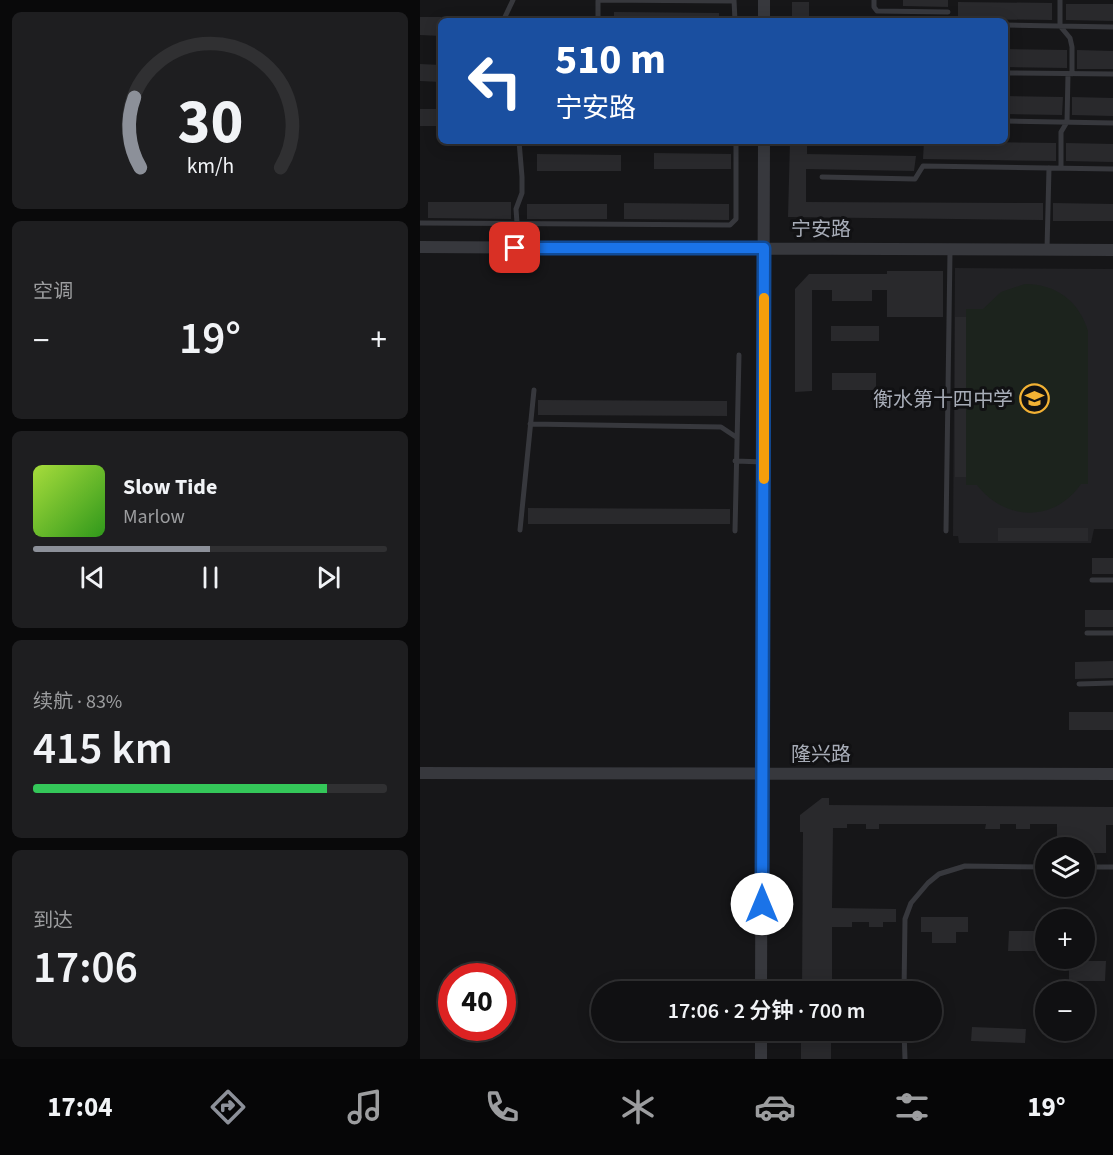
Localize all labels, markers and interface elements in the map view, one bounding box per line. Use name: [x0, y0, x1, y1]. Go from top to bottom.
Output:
text: 510 m: [555, 30, 666, 90]
icon: left: [456, 42, 534, 120]
text: 30: [177, 78, 243, 167]
text: 宁安路: [555, 89, 636, 128]
text: km/h: [186, 151, 234, 182]
street label: 宁安路: [791, 216, 851, 244]
pin: [489, 222, 540, 273]
icon: arrive: [498, 231, 531, 264]
text: 空调: [33, 278, 73, 306]
text: 19°: [179, 307, 241, 371]
text: −: [33, 317, 49, 364]
text: +: [371, 317, 387, 364]
school or university icon: 衡水第十四中学: [1018, 383, 1050, 415]
place label: 衡水第十四中学: [873, 386, 1013, 414]
text: Slow Tide: [123, 471, 217, 503]
text: Marlow: [123, 503, 185, 531]
icon: previous: [76, 561, 109, 594]
icon: pause: [194, 561, 227, 594]
icon: next: [312, 561, 345, 594]
text: 续航 · 83%: [33, 688, 122, 716]
text: 415 km: [33, 717, 173, 781]
street label: 隆兴路: [791, 741, 851, 769]
map controls: [1035, 837, 1095, 1041]
button: layers: [1035, 837, 1095, 897]
position arrow: [730, 872, 794, 936]
text: 到达: [33, 907, 73, 935]
button: +: [1035, 909, 1095, 969]
text: 17:06: [33, 936, 138, 1000]
speed limit sign: 40: [438, 963, 516, 1041]
button: −: [1035, 981, 1095, 1041]
text: 17:06 · 2 分钟 · 700 m: [668, 995, 865, 1027]
icon: directions: [207, 1086, 249, 1128]
icon: music: [344, 1086, 386, 1128]
icon: phone: [481, 1086, 523, 1128]
icon: climate: [617, 1086, 659, 1128]
icon: car: [754, 1086, 796, 1128]
icon: filters: [891, 1086, 933, 1128]
text: 17:04: [47, 1088, 112, 1127]
text: 19°: [1027, 1088, 1066, 1127]

